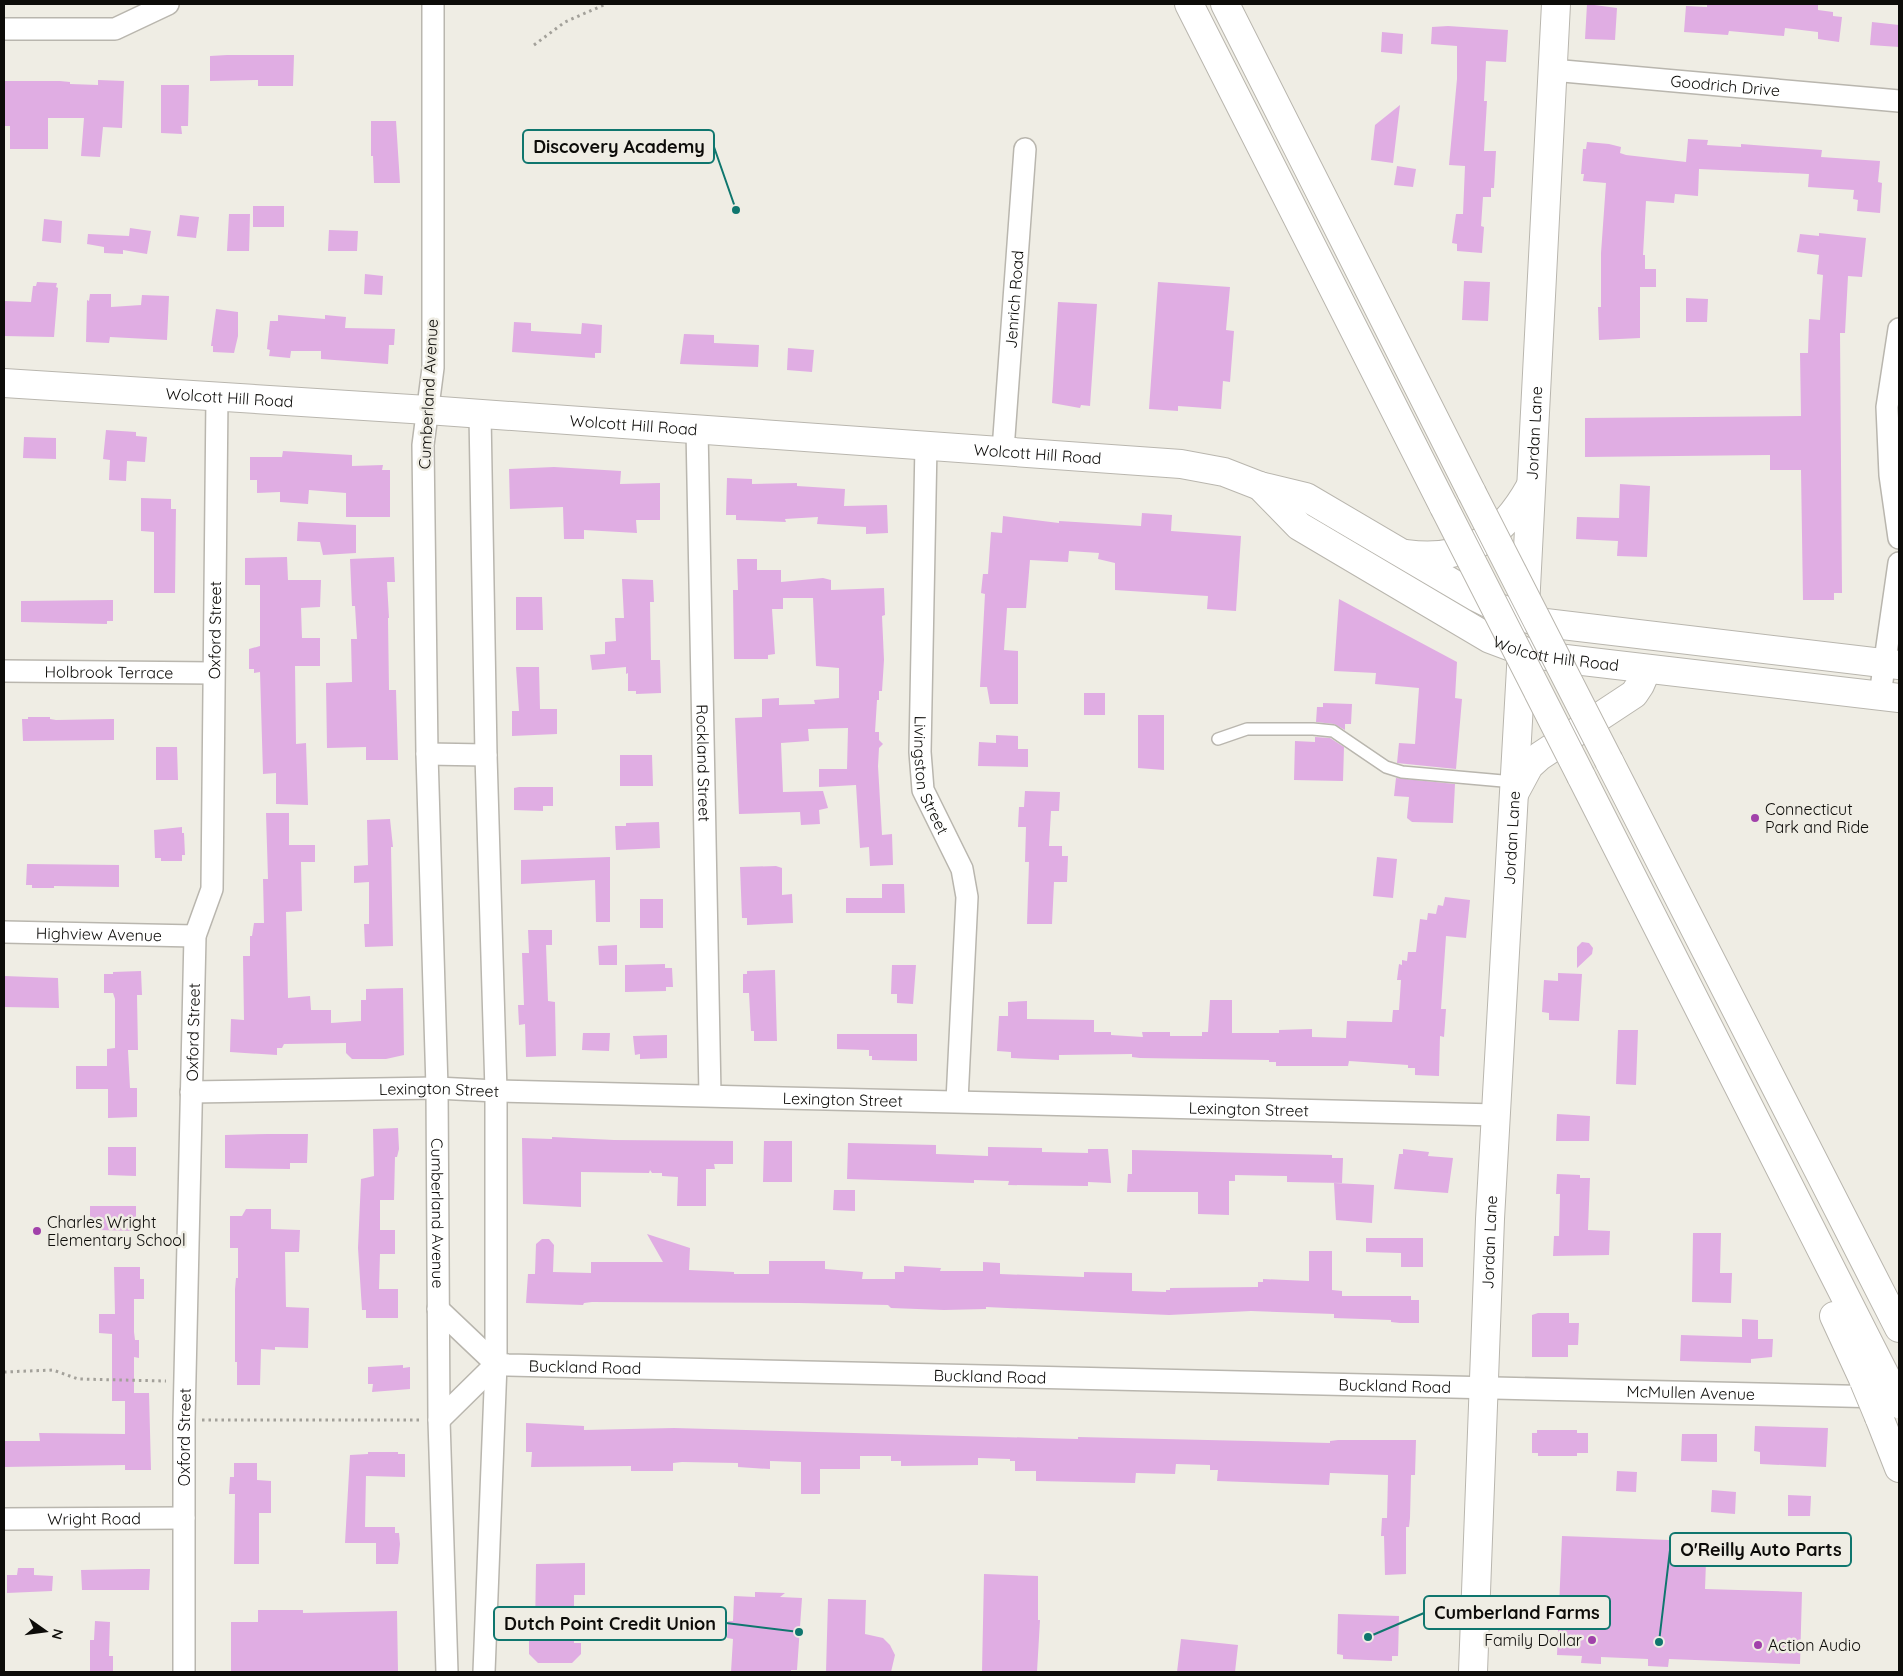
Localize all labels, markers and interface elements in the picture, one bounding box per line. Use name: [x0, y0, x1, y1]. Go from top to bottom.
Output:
street label: Goodrich Drive: [1670, 71, 1781, 100]
callout: Discovery Academy: [523, 130, 714, 163]
text: Discovery Academy: [533, 135, 705, 158]
street label: Jenrich Road: [1000, 250, 1028, 349]
street label: Cumberland Avenue: [414, 318, 442, 470]
street label: Wolcott Hill Road: [165, 383, 294, 411]
street label: Jordan Lane: [1522, 386, 1546, 481]
street label: Wolcott Hill Road: [569, 410, 698, 439]
street label: Wolcott Hill Road: [973, 439, 1102, 468]
street label: Oxford Street: [204, 581, 225, 679]
street label: Wolcott Hill Road: [1490, 631, 1620, 675]
street label: Holbrook Terrace: [45, 661, 173, 683]
street label: Rockland Street: [692, 704, 715, 822]
street label: Livingston Street: [910, 715, 953, 838]
street label: Jordan Lane: [1499, 790, 1524, 886]
place label: Connecticut Park and Ride: [1765, 799, 1869, 837]
marker: Connecticut Park and Ride: [1749, 812, 1761, 824]
street label: Highview Avenue: [36, 923, 162, 945]
street label: Oxford Street: [182, 983, 204, 1082]
street label: Lexington Street: [379, 1078, 499, 1101]
street label: Lexington Street: [782, 1088, 903, 1111]
street label: Lexington Street: [1188, 1098, 1309, 1121]
street label: Cumberland Avenue: [427, 1138, 448, 1289]
street label: Jordan Lane: [1477, 1195, 1501, 1290]
place label: Charles Wright Elementary School: [47, 1212, 186, 1250]
marker: Charles Wright Elementary School: [31, 1225, 43, 1237]
street label: Buckland Road: [528, 1355, 642, 1378]
street label: Buckland Road: [933, 1365, 1046, 1388]
street label: Buckland Road: [1338, 1374, 1451, 1397]
street label: McMullen Avenue: [1626, 1381, 1755, 1404]
street label: Oxford Street: [174, 1388, 195, 1486]
street label: Wright Road: [47, 1508, 141, 1529]
callout: O'Reilly Auto Parts: [1670, 1533, 1851, 1566]
text: O'Reilly Auto Parts: [1680, 1538, 1842, 1561]
callout: Cumberland Farms: [1424, 1596, 1610, 1629]
text: Cumberland Farms: [1434, 1601, 1600, 1624]
north arrow: [20, 1606, 70, 1656]
callout: Dutch Point Credit Union: [494, 1607, 726, 1640]
text: Dutch Point Credit Union: [504, 1612, 716, 1635]
text: N: [48, 1627, 68, 1641]
place label: Family Dollar: [1484, 1630, 1582, 1650]
marker: Family Dollar: [1586, 1634, 1598, 1646]
place label: Action Audio: [1768, 1635, 1861, 1655]
marker: Action Audio: [1752, 1639, 1764, 1651]

